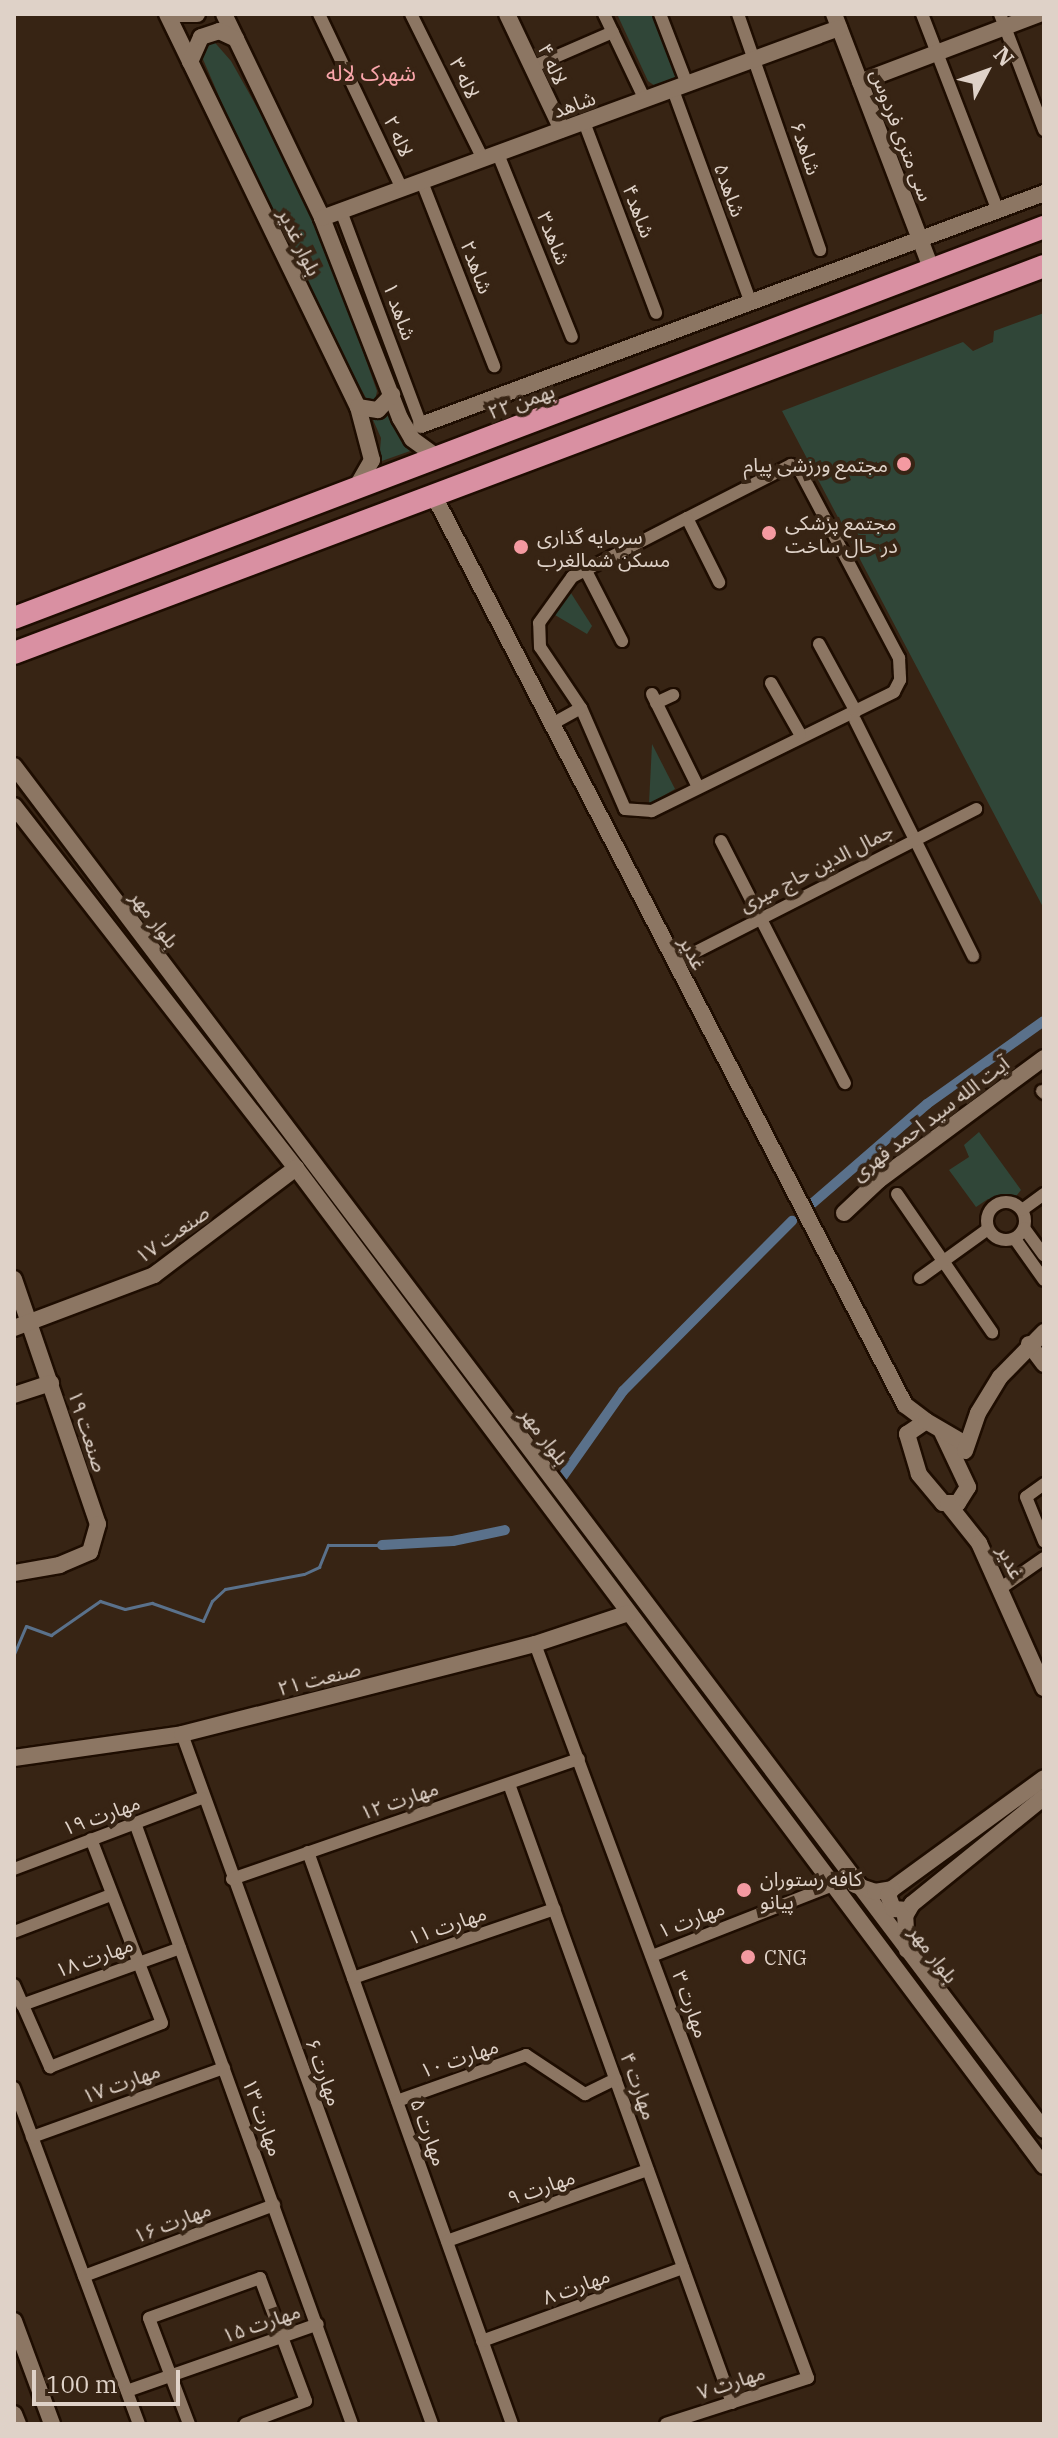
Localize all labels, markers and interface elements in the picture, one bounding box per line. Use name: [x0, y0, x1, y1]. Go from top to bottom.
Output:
north arrow: [946, 32, 1026, 112]
street label: لاله ۴: [533, 40, 573, 88]
text: N: [988, 40, 1021, 72]
street label: لاله ۳: [445, 54, 485, 102]
district label: شهرک لاله: [326, 60, 416, 86]
street label: سی متری فردوس: [866, 65, 938, 205]
street label: شاهد: [549, 85, 599, 123]
street label: لاله ۲: [379, 112, 419, 160]
street label: شاهد۶: [786, 118, 826, 178]
street label: شاهد۵: [709, 160, 751, 220]
street label: شاهد۴: [618, 181, 660, 241]
street label: بلوار غدیر: [273, 204, 327, 280]
street label: شاهد۳: [533, 208, 575, 268]
street label: شاهد۲: [456, 237, 498, 297]
street label: شاهد ۱: [379, 279, 421, 343]
street label: ۲۲ بهمن: [484, 378, 558, 424]
place label: مجتمع ورزشی پیام: [743, 452, 888, 476]
marker: مجتمع ورزشی پیام: [895, 455, 913, 473]
place label: مجتمع پزشکی در حال ساخت: [785, 510, 898, 557]
place label: سرمایه گذاری مسکن شمالغرب: [537, 524, 670, 571]
marker: مجتمع پزشکی در حال ساخت: [760, 524, 778, 542]
marker: سرمایه گذاری مسکن شمالغرب: [512, 538, 530, 556]
street label: جمال الدین حاج میری: [735, 818, 897, 916]
street label: بلوار مهر: [126, 885, 184, 953]
street label: غدیر: [674, 932, 712, 974]
street label: آیت الله سید احمد فهری: [846, 1051, 1014, 1185]
street label: صنعت ۱۷: [130, 1200, 214, 1268]
street label: صنعت ۱۹: [63, 1387, 113, 1475]
street label: بلوار مهر: [516, 1402, 574, 1470]
street label: غدیر: [993, 1541, 1029, 1583]
street label: صنعت ۲۱: [275, 1656, 363, 1700]
street label: مهارت ۱۲: [357, 1775, 441, 1825]
street label: مهارت ۱۹: [59, 1790, 143, 1840]
place label: كافه رستوران پيانو: [760, 1866, 862, 1913]
marker: كافه رستوران پيانو: [735, 1881, 753, 1899]
street label: مهارت ۱: [654, 1895, 728, 1943]
street label: مهارت ۱۱: [405, 1900, 489, 1950]
street label: بلوار مهر: [905, 1920, 963, 1988]
street label: مهارت ۱۸: [52, 1932, 136, 1982]
place label: CNG: [764, 1945, 807, 1969]
marker: CNG: [739, 1948, 757, 1966]
street label: مهارت ۳: [668, 1967, 714, 2041]
street label: مهارت ۱۰: [417, 2033, 501, 2083]
street label: مهارت ۶: [301, 2035, 347, 2109]
street label: مهارت ۴: [616, 2049, 662, 2123]
street label: مهارت ۱۷: [79, 2058, 163, 2108]
street label: مهارت ۱۳: [238, 2075, 288, 2159]
street label: مهارت ۵: [406, 2095, 452, 2169]
street label: مهارت ۹: [504, 2164, 578, 2210]
street label: مهارت ۱۶: [130, 2196, 214, 2248]
street label: مهارت ۸: [539, 2263, 613, 2309]
street label: مهارت ۱۵: [219, 2298, 303, 2348]
scale bar: [36, 2354, 184, 2404]
street label: مهارت ۷: [694, 2360, 768, 2404]
text: 100 m: [46, 2368, 118, 2400]

